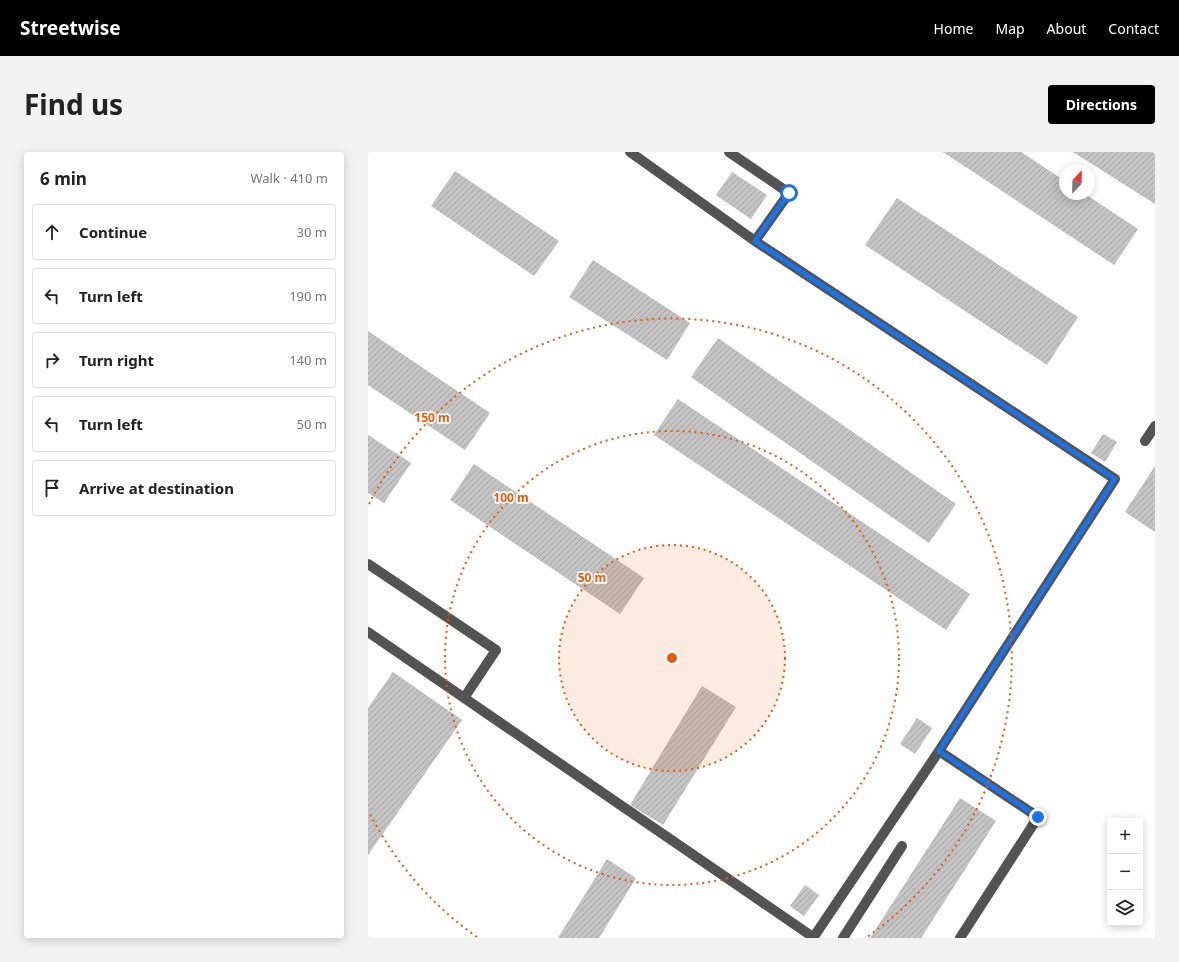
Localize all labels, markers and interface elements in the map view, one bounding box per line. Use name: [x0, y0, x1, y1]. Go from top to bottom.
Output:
text: Streetwise: [20, 15, 121, 41]
text: Home: [934, 19, 973, 38]
text: Map: [995, 19, 1025, 38]
text: About: [1047, 19, 1086, 38]
text: Contact: [1108, 19, 1159, 38]
text: Find us: [24, 85, 123, 123]
button: Directions: [1048, 85, 1155, 124]
north arrow: [1059, 164, 1095, 200]
text: 6 min: [40, 167, 87, 190]
text: Walk · 410 m: [250, 169, 328, 187]
route start: [780, 184, 798, 202]
icon: ahead: [41, 221, 63, 243]
text: Continue: [79, 222, 147, 242]
text: 30 m: [297, 223, 327, 241]
icon: left: [41, 285, 63, 307]
text: Turn left: [79, 286, 143, 306]
text: 190 m: [289, 287, 327, 305]
icon: right: [41, 349, 63, 371]
text: Turn right: [79, 350, 154, 370]
text: 140 m: [289, 351, 327, 369]
text: 150 m: [414, 409, 450, 426]
icon: left: [41, 413, 63, 435]
text: Turn left: [79, 414, 143, 434]
text: 50 m: [297, 415, 327, 433]
icon: arrive: [41, 477, 63, 499]
text: Arrive at destination: [79, 478, 234, 498]
text: 100 m: [493, 489, 529, 506]
text: 50 m: [578, 569, 606, 586]
centre of rings: [665, 651, 679, 665]
route end: [1029, 808, 1047, 826]
map controls: [1107, 818, 1143, 926]
button: +: [1107, 818, 1143, 854]
button: −: [1107, 854, 1143, 890]
button: layers: [1107, 890, 1143, 926]

